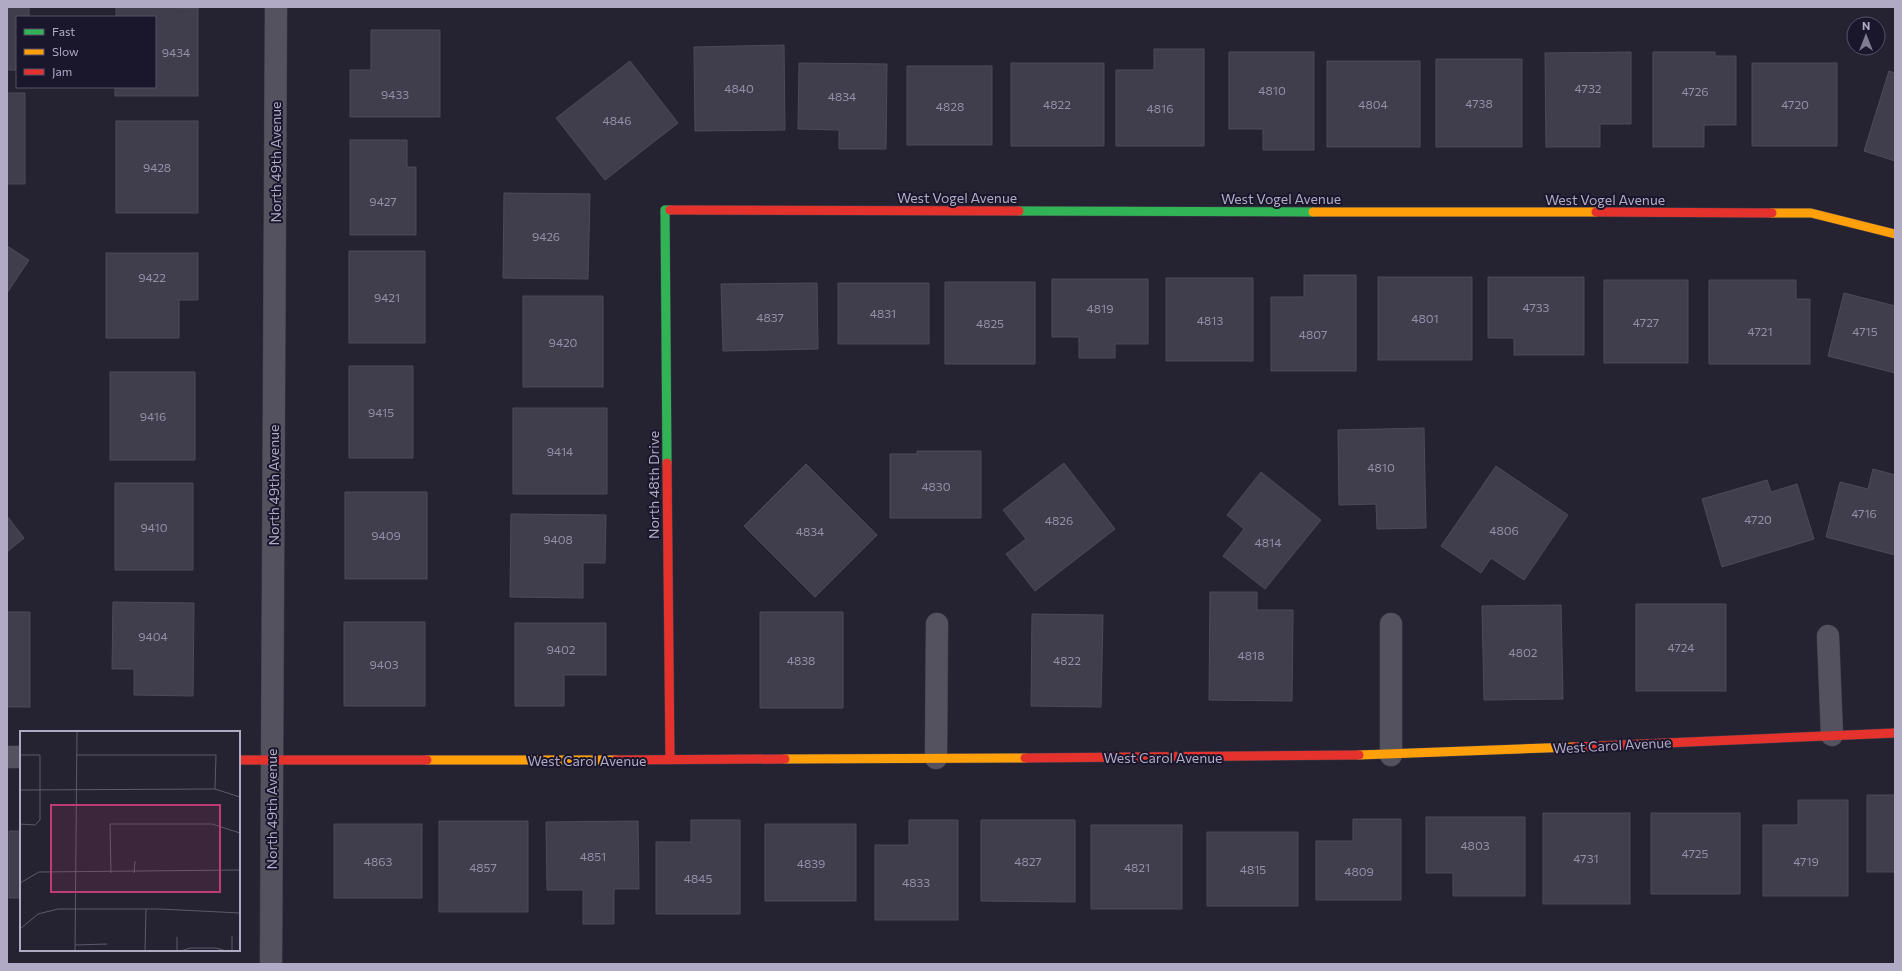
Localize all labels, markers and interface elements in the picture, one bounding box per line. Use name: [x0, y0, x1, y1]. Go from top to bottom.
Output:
legend: [16, 16, 156, 88]
north arrow: [1846, 16, 1886, 56]
text: N: [1862, 19, 1870, 32]
text: Fast: [52, 24, 75, 38]
text: Slow: [52, 44, 79, 58]
house number: 9434: [162, 45, 190, 59]
text: Jam: [52, 64, 72, 79]
house number: 4840: [724, 81, 754, 95]
house number: 4732: [1575, 81, 1602, 95]
house number: 4810: [1258, 83, 1286, 97]
house number: 4726: [1681, 84, 1709, 98]
house number: 9433: [381, 87, 409, 101]
house number: 4834: [828, 89, 856, 103]
house number: 4738: [1465, 96, 1493, 110]
house number: 4822: [1043, 97, 1071, 111]
house number: 4804: [1358, 97, 1388, 111]
house number: 4720: [1781, 97, 1809, 111]
house number: 4828: [936, 99, 964, 113]
house number: 4816: [1147, 101, 1173, 115]
street label: North 49th Avenue: [267, 102, 284, 222]
house number: 4846: [603, 113, 631, 127]
house number: 9428: [143, 160, 171, 174]
street label: West Vogel Avenue: [897, 189, 1017, 206]
street label: West Vogel Avenue: [1221, 190, 1341, 207]
street label: West Vogel Avenue: [1545, 191, 1665, 208]
house number: 9427: [369, 194, 397, 208]
house number: 9426: [532, 229, 560, 243]
house number: 9422: [138, 270, 166, 284]
house number: 9421: [374, 290, 400, 304]
house number: 4733: [1523, 300, 1550, 314]
house number: 4819: [1087, 301, 1113, 315]
house number: 4831: [870, 306, 896, 320]
house number: 4837: [756, 310, 784, 324]
house number: 4801: [1411, 311, 1439, 325]
house number: 4813: [1197, 313, 1223, 327]
house number: 4727: [1633, 315, 1659, 329]
house number: 4825: [976, 316, 1004, 330]
house number: 4721: [1747, 324, 1773, 338]
house number: 4715: [1852, 324, 1878, 338]
house number: 4807: [1299, 327, 1327, 341]
house number: 9420: [549, 335, 578, 349]
house number: 9415: [368, 405, 394, 419]
house number: 9416: [140, 409, 166, 423]
street label: North 49th Avenue: [265, 425, 282, 545]
street label: North 48th Drive: [645, 431, 662, 539]
house number: 9414: [547, 444, 573, 458]
house number: 4810: [1367, 460, 1395, 474]
house number: 4830: [921, 479, 951, 493]
house number: 4716: [1851, 506, 1877, 520]
house number: 4720: [1744, 512, 1772, 526]
house number: 4826: [1045, 513, 1073, 527]
house number: 9410: [140, 520, 168, 534]
house number: 4806: [1489, 523, 1519, 537]
house number: 4834: [796, 524, 824, 538]
house number: 9409: [371, 528, 401, 542]
house number: 9408: [543, 532, 573, 546]
house number: 4814: [1255, 535, 1281, 549]
house number: 9404: [138, 629, 168, 643]
house number: 4724: [1668, 640, 1694, 654]
house number: 9402: [547, 642, 576, 656]
house number: 4802: [1509, 645, 1538, 659]
house number: 4818: [1238, 648, 1264, 662]
house number: 4838: [787, 653, 815, 667]
house number: 4822: [1053, 653, 1081, 667]
house number: 9403: [369, 657, 399, 671]
inset map: [20, 731, 240, 951]
street label: West Carol Avenue: [1552, 733, 1672, 757]
street label: North 49th Avenue: [263, 749, 280, 869]
street label: West Carol Avenue: [1104, 749, 1222, 766]
street label: West Carol Avenue: [528, 752, 646, 769]
house number: 4803: [1460, 838, 1490, 852]
house number: 4725: [1682, 846, 1709, 860]
house number: 4851: [580, 849, 606, 863]
house number: 4731: [1573, 851, 1599, 865]
house number: 4863: [364, 854, 392, 868]
house number: 4827: [1014, 854, 1042, 868]
house number: 4719: [1793, 854, 1819, 868]
house number: 4839: [797, 856, 825, 870]
house number: 4857: [469, 860, 497, 874]
house number: 4821: [1124, 860, 1150, 874]
house number: 4815: [1240, 862, 1266, 876]
house number: 4809: [1344, 864, 1374, 878]
house number: 4845: [684, 871, 712, 885]
house number: 4833: [902, 875, 930, 889]

